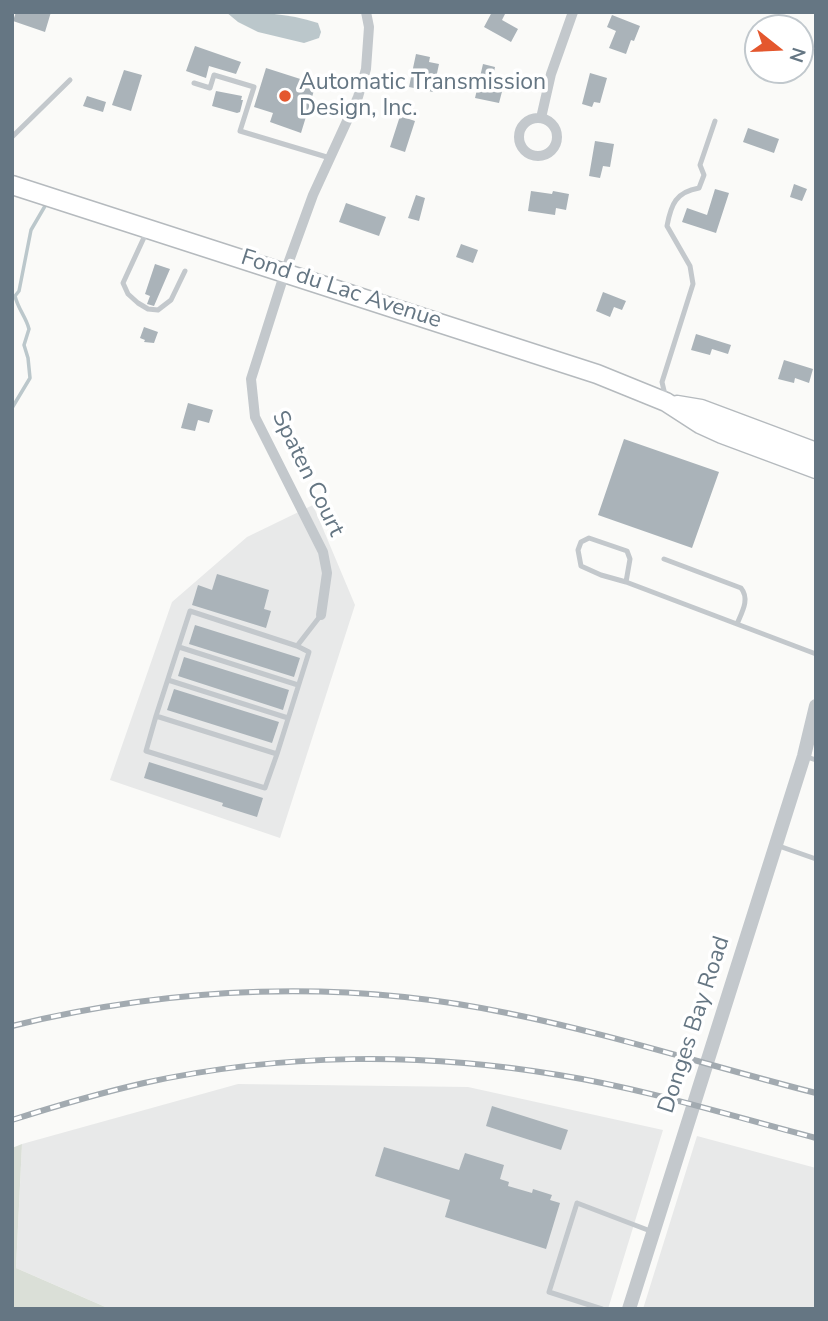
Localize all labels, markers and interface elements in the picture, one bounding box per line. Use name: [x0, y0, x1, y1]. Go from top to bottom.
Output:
north arrow: [744, 14, 814, 84]
text: N: [783, 44, 812, 66]
place label: Automatic Transmission Design, Inc.: [299, 69, 546, 123]
marker: Automatic Transmission Design, Inc.: [277, 88, 293, 104]
street label: Fond du Lac Avenue: [237, 245, 445, 335]
street label: Spaten Court: [265, 407, 349, 541]
street label: Donges Bay Road: [653, 933, 737, 1117]

